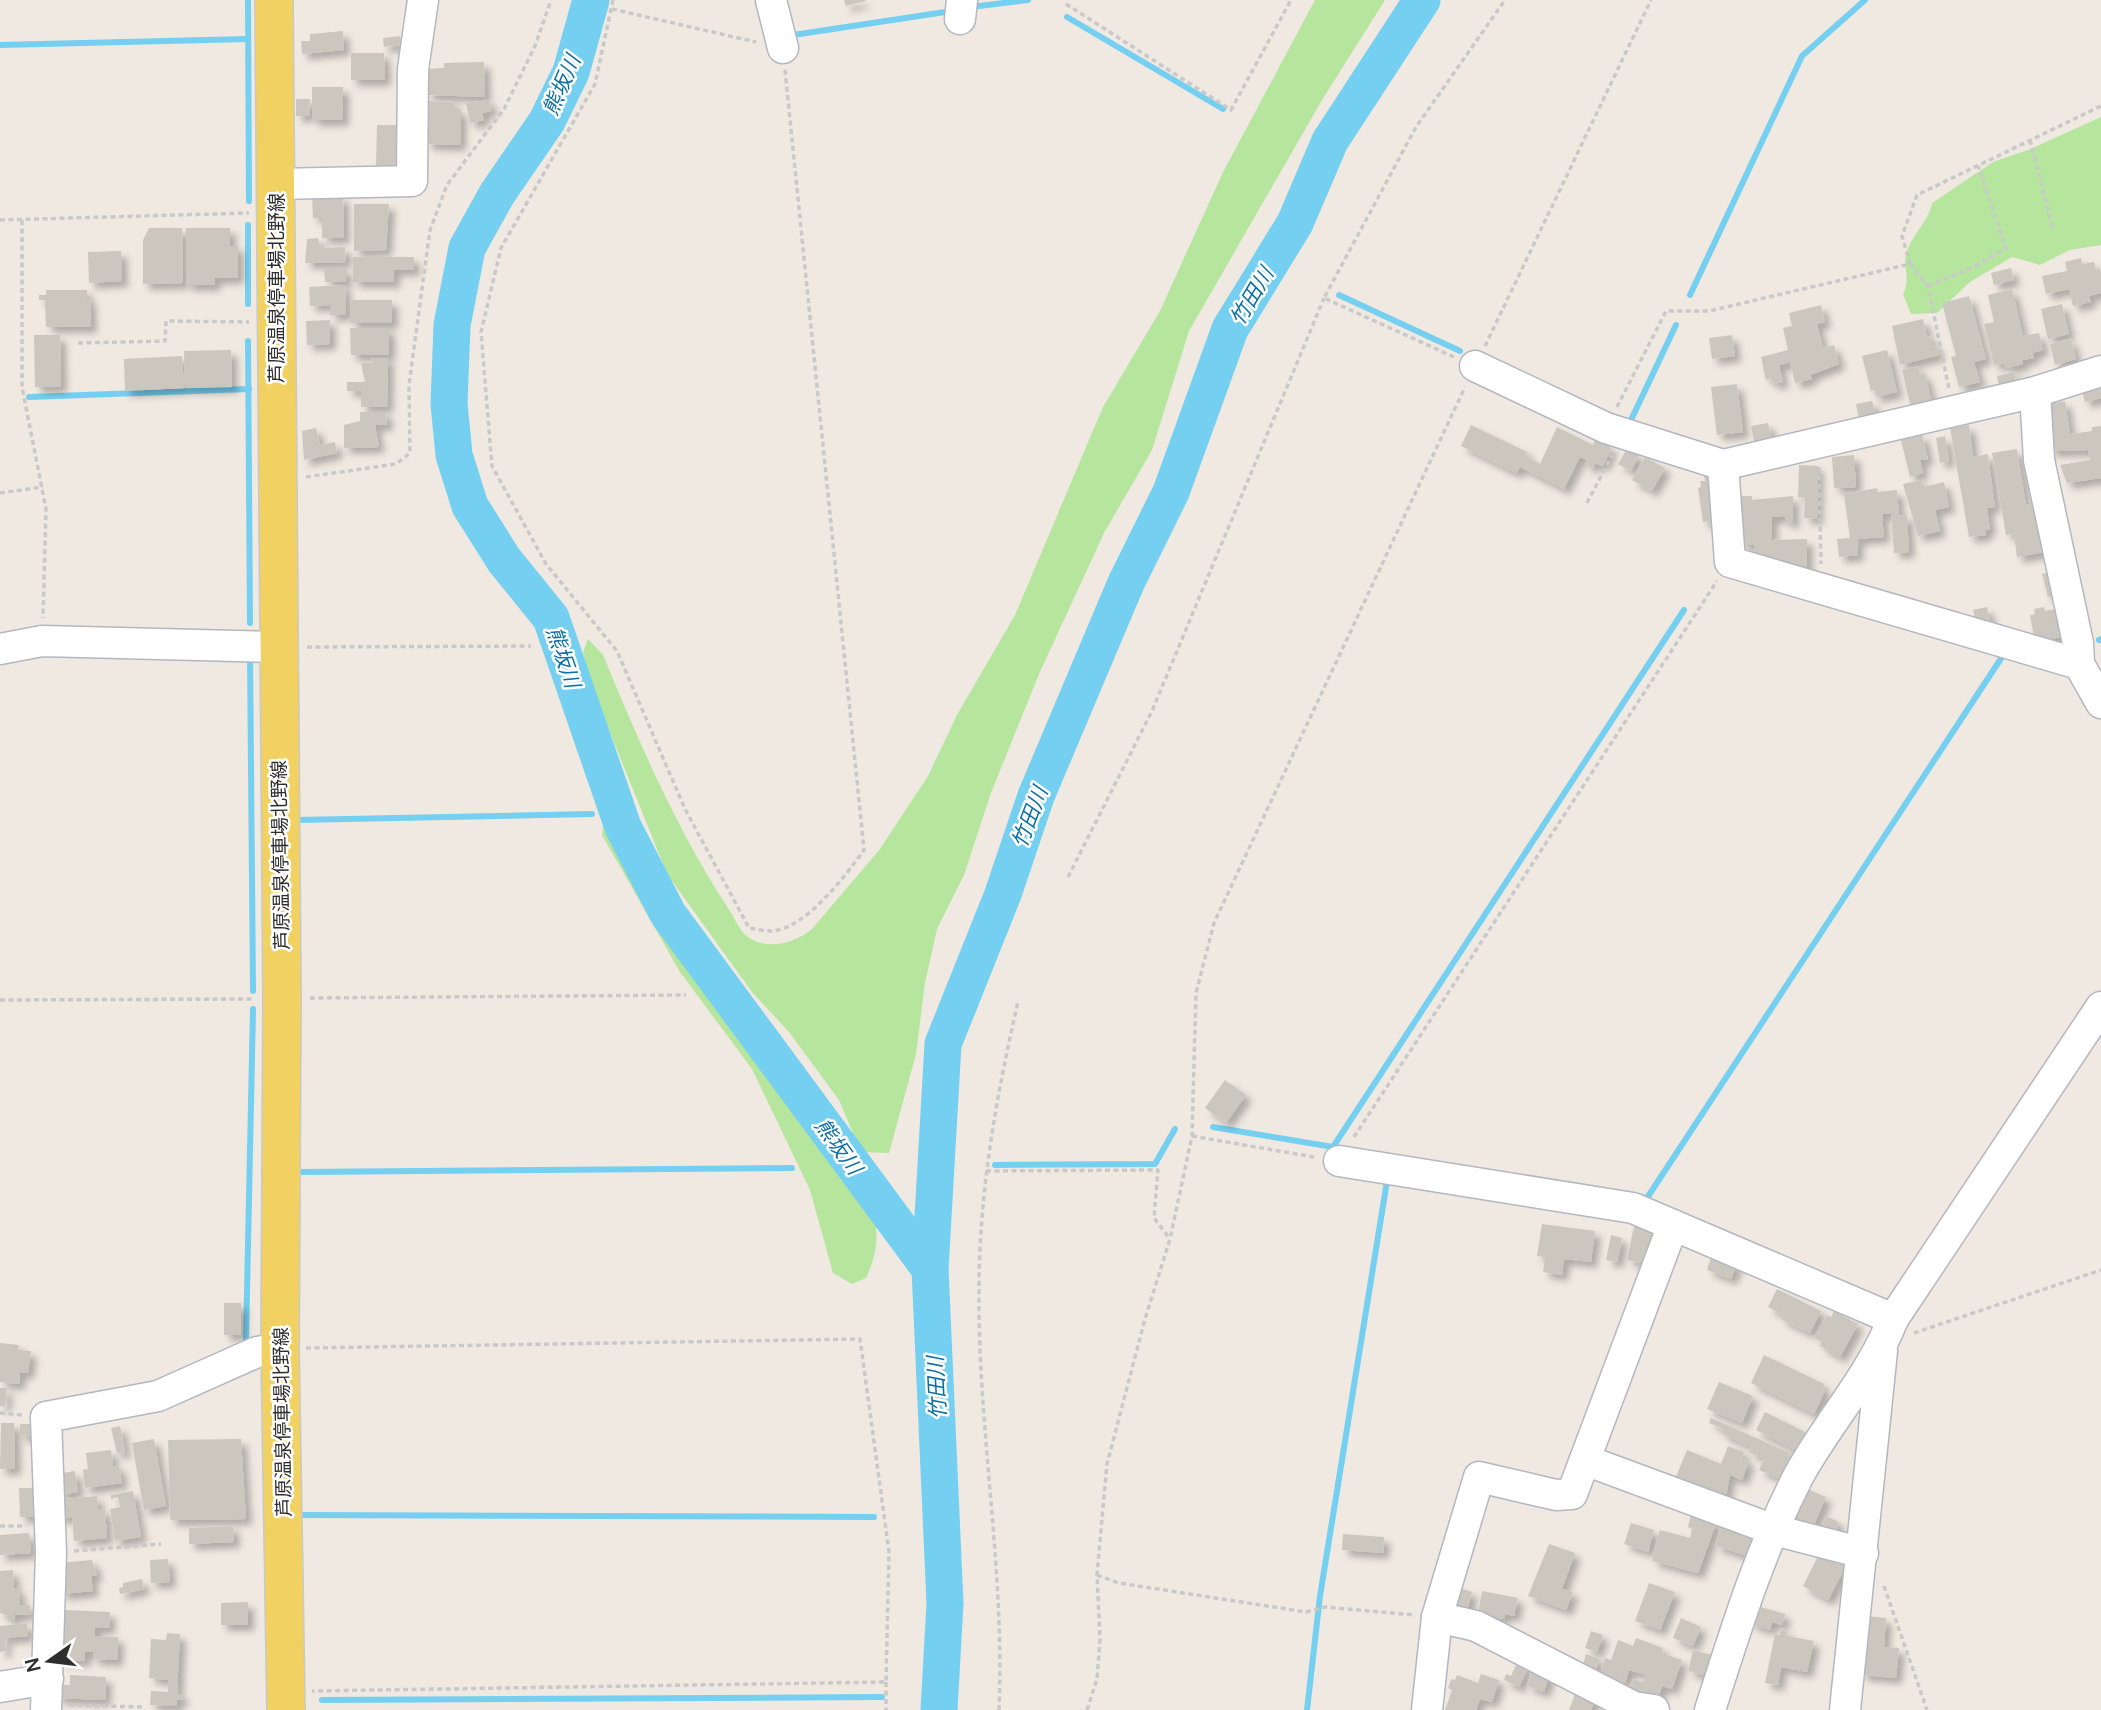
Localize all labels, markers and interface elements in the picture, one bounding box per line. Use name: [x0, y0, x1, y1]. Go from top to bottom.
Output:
water label: 熊坂川: [536, 49, 587, 119]
street label: 芦原温泉停車場北野線: [263, 193, 289, 383]
water label: 竹田川: [1223, 260, 1280, 330]
water label: 熊坂川: [541, 623, 588, 693]
street label: 芦原温泉停車場北野線: [265, 760, 295, 950]
water label: 竹田川: [1005, 781, 1054, 851]
water label: 熊坂川: [809, 1112, 870, 1181]
street label: 芦原温泉停車場北野線: [267, 1327, 297, 1517]
water label: 竹田川: [920, 1354, 952, 1420]
north arrow: [14, 1626, 84, 1696]
text: N: [18, 1655, 47, 1675]

